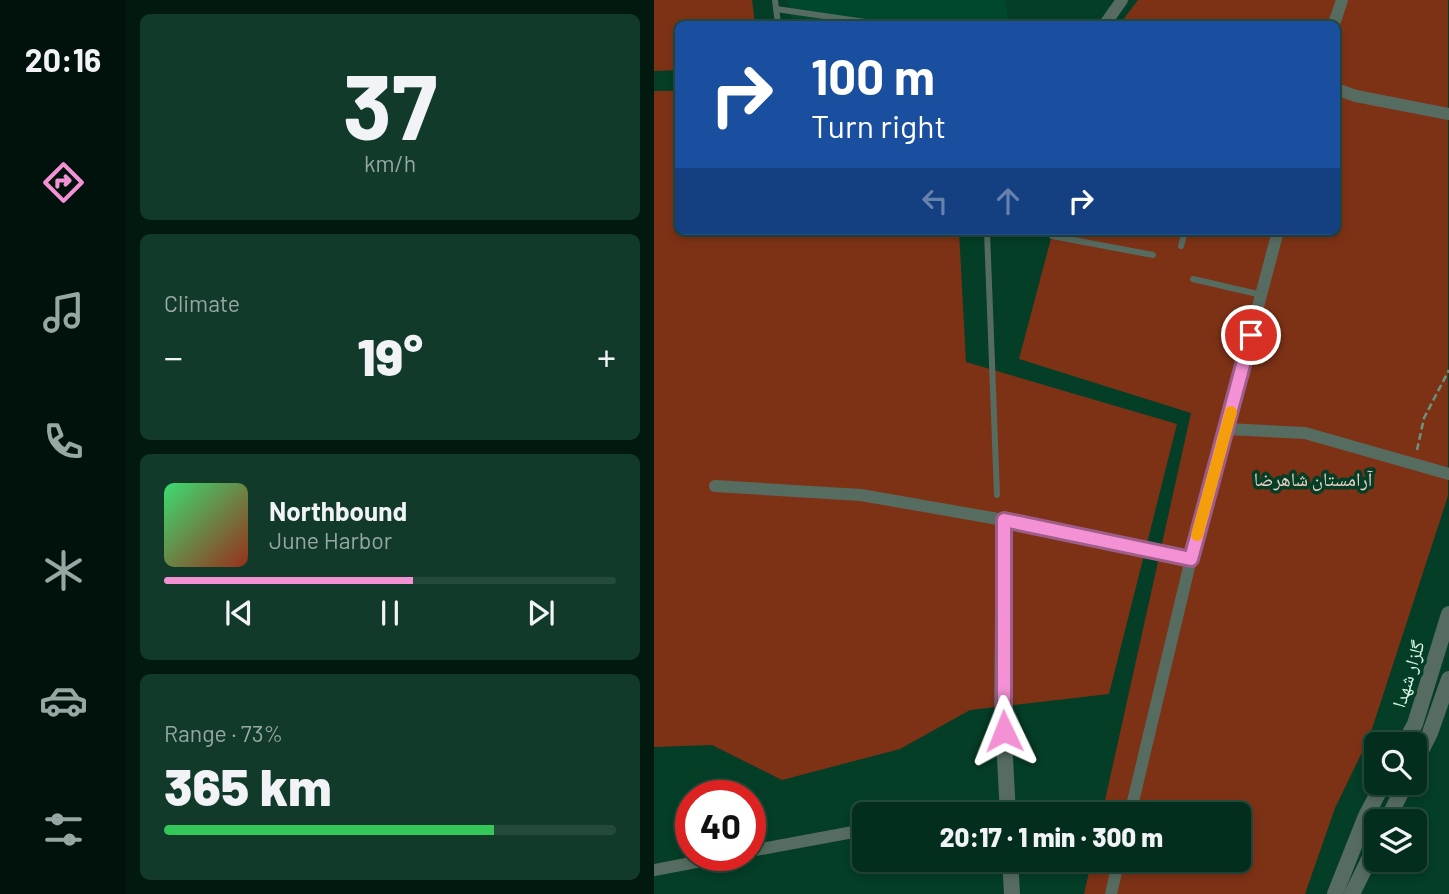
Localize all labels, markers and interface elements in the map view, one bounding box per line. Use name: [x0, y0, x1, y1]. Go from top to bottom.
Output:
text: 20:16: [25, 40, 101, 78]
text: 100 m: [811, 46, 935, 105]
text: 37: [343, 49, 437, 158]
icon: right: [696, 49, 787, 140]
text: Turn right: [811, 106, 946, 144]
text: km/h: [364, 149, 416, 177]
icon: directions: [39, 158, 88, 207]
icon: left: [916, 182, 954, 220]
icon: ahead: [989, 182, 1027, 220]
icon: right: [1062, 182, 1100, 220]
icon: music: [39, 288, 88, 337]
text: Climate: [164, 289, 240, 317]
pin: [1221, 305, 1281, 365]
icon: arrive: [1232, 316, 1270, 354]
text: 19°: [357, 324, 423, 386]
text: −: [164, 333, 183, 379]
text: +: [597, 333, 616, 379]
icon: phone: [39, 417, 88, 466]
park label: آرامستان شاهرضا: [1254, 467, 1373, 491]
text: Northbound: [269, 495, 407, 526]
text: June Harbor: [269, 526, 392, 554]
icon: climate: [39, 546, 88, 595]
icon: previous: [220, 594, 258, 632]
icon: pause: [371, 594, 409, 632]
icon: next: [522, 594, 560, 632]
street label: گلزار شهدا: [1386, 637, 1430, 711]
icon: car: [39, 676, 88, 725]
position arrow: [967, 694, 1041, 768]
text: Range · 73%: [164, 719, 283, 747]
map controls: [1364, 732, 1427, 872]
button: search: [1364, 732, 1427, 795]
text: 365 km: [164, 754, 332, 816]
speed limit sign: 40: [675, 780, 766, 871]
icon: filters: [39, 805, 88, 854]
button: layers: [1364, 809, 1427, 872]
text: 20:17 · 1 min · 300 m: [940, 821, 1163, 852]

